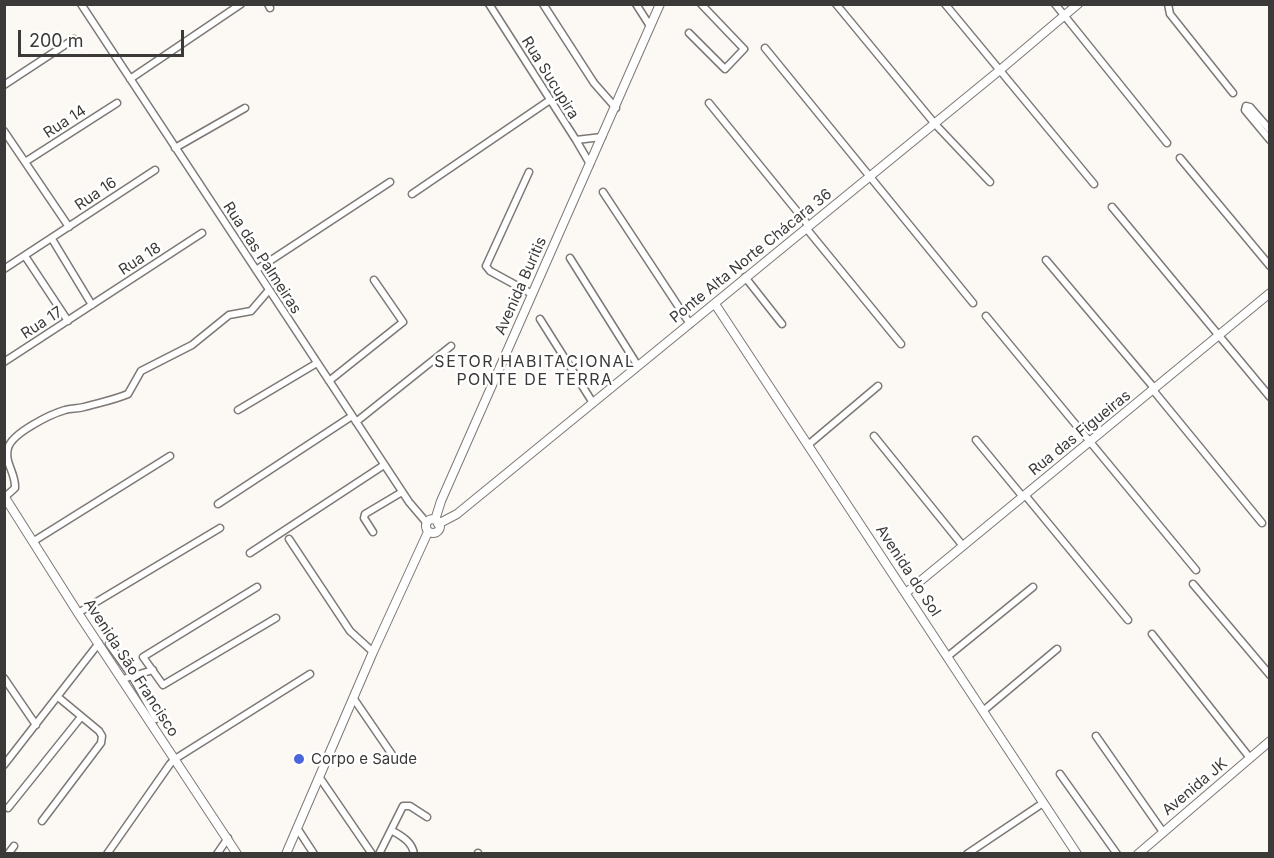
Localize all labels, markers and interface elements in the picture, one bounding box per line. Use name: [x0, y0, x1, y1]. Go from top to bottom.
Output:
scale bar: [21, 18, 188, 56]
text: 200 m: [29, 30, 84, 51]
street label: Rua Sucupira: [517, 33, 583, 123]
street label: Rua 14: [40, 102, 90, 142]
street label: Rua 16: [72, 174, 120, 214]
street label: Ponte Alta Norte Chácara 36: [666, 185, 836, 327]
street label: Rua das Palmeiras: [219, 199, 305, 317]
street label: Avenida Buritis: [491, 234, 551, 338]
street label: Rua 18: [116, 239, 164, 279]
street label: Rua 17: [18, 303, 66, 343]
district label: SETOR HABITACIONAL PONTE DE TERRA: [434, 352, 636, 390]
street label: Rua das Figueiras: [1025, 386, 1135, 480]
street label: Avenida do Sol: [872, 522, 944, 620]
street label: Avenida São Francisco: [80, 596, 182, 740]
place label: Corpo e Saude: [311, 750, 417, 768]
marker: Corpo e Saude: [292, 752, 306, 766]
street label: Avenida JK: [1159, 755, 1231, 819]

